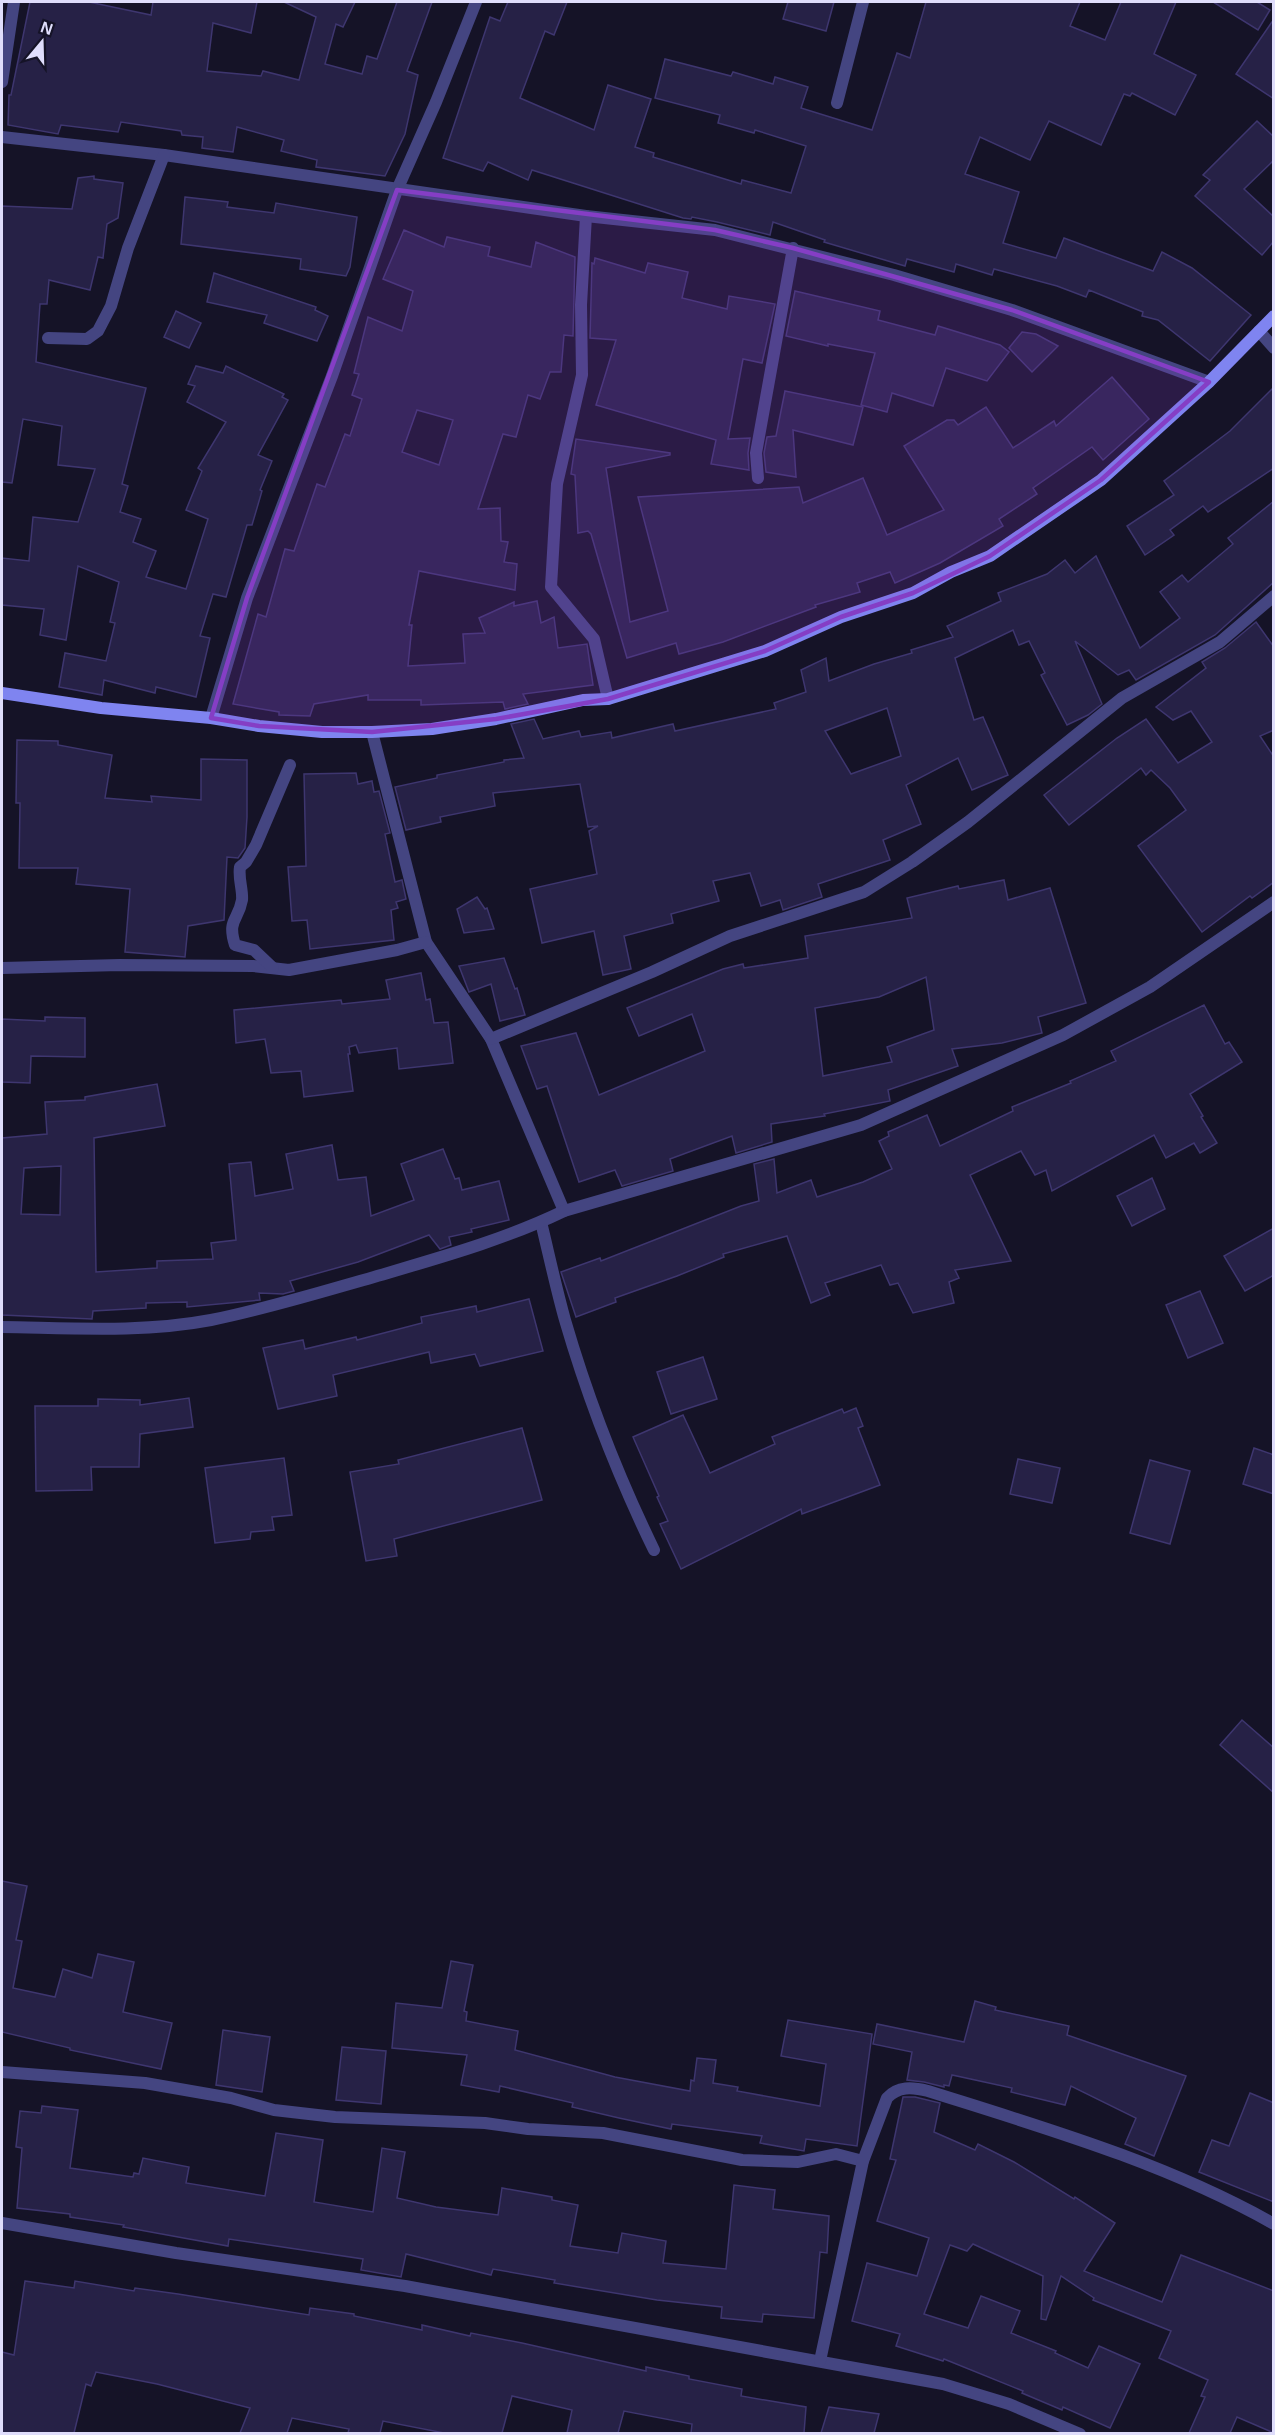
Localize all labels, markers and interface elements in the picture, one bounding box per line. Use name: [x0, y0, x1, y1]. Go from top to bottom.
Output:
north arrow: [12, 12, 72, 72]
text: N: [38, 18, 55, 38]

